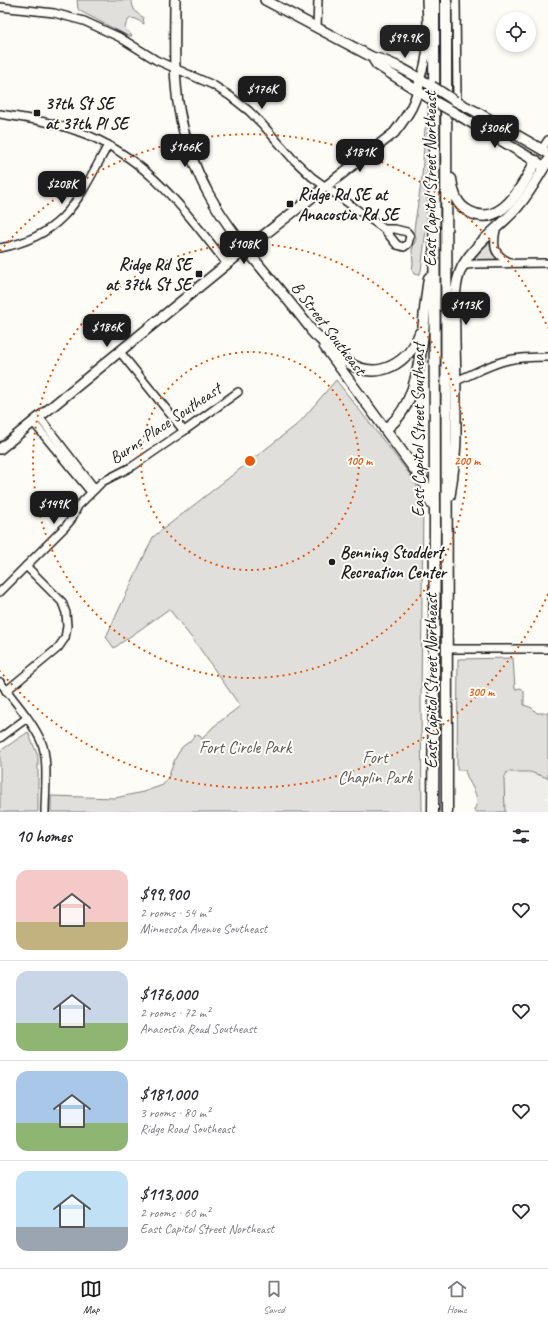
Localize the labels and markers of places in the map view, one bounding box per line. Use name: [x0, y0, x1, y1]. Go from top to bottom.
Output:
pin: $99.9K: [372, 25, 438, 59]
pin: $176K: [234, 76, 290, 110]
place label: 37th St SE at 37th Pl SE: [45, 93, 131, 134]
marker: 37th St SE at 37th Pl SE: [32, 108, 42, 118]
pin: $306K: [467, 115, 523, 149]
pin: $166K: [157, 134, 213, 168]
pin: $181K: [332, 139, 388, 173]
pin: $208K: [34, 171, 90, 205]
place label: Ridge Rd SE at Anacostia Rd SE: [298, 184, 401, 225]
marker: Ridge Rd SE at Anacostia Rd SE: [285, 199, 295, 209]
pin: $108K: [216, 231, 272, 265]
place label: Ridge Rd SE at 37th St SE: [105, 254, 194, 295]
marker: Ridge Rd SE at 37th St SE: [194, 269, 204, 279]
pin: $113K: [438, 292, 494, 326]
pin: $186K: [79, 314, 135, 348]
centre of rings: [243, 454, 257, 468]
pin: $149K: [26, 491, 82, 525]
place label: Benning Stoddert Recreation Center: [340, 542, 448, 583]
marker: Benning Stoddert Recreation Center: [327, 557, 337, 567]

